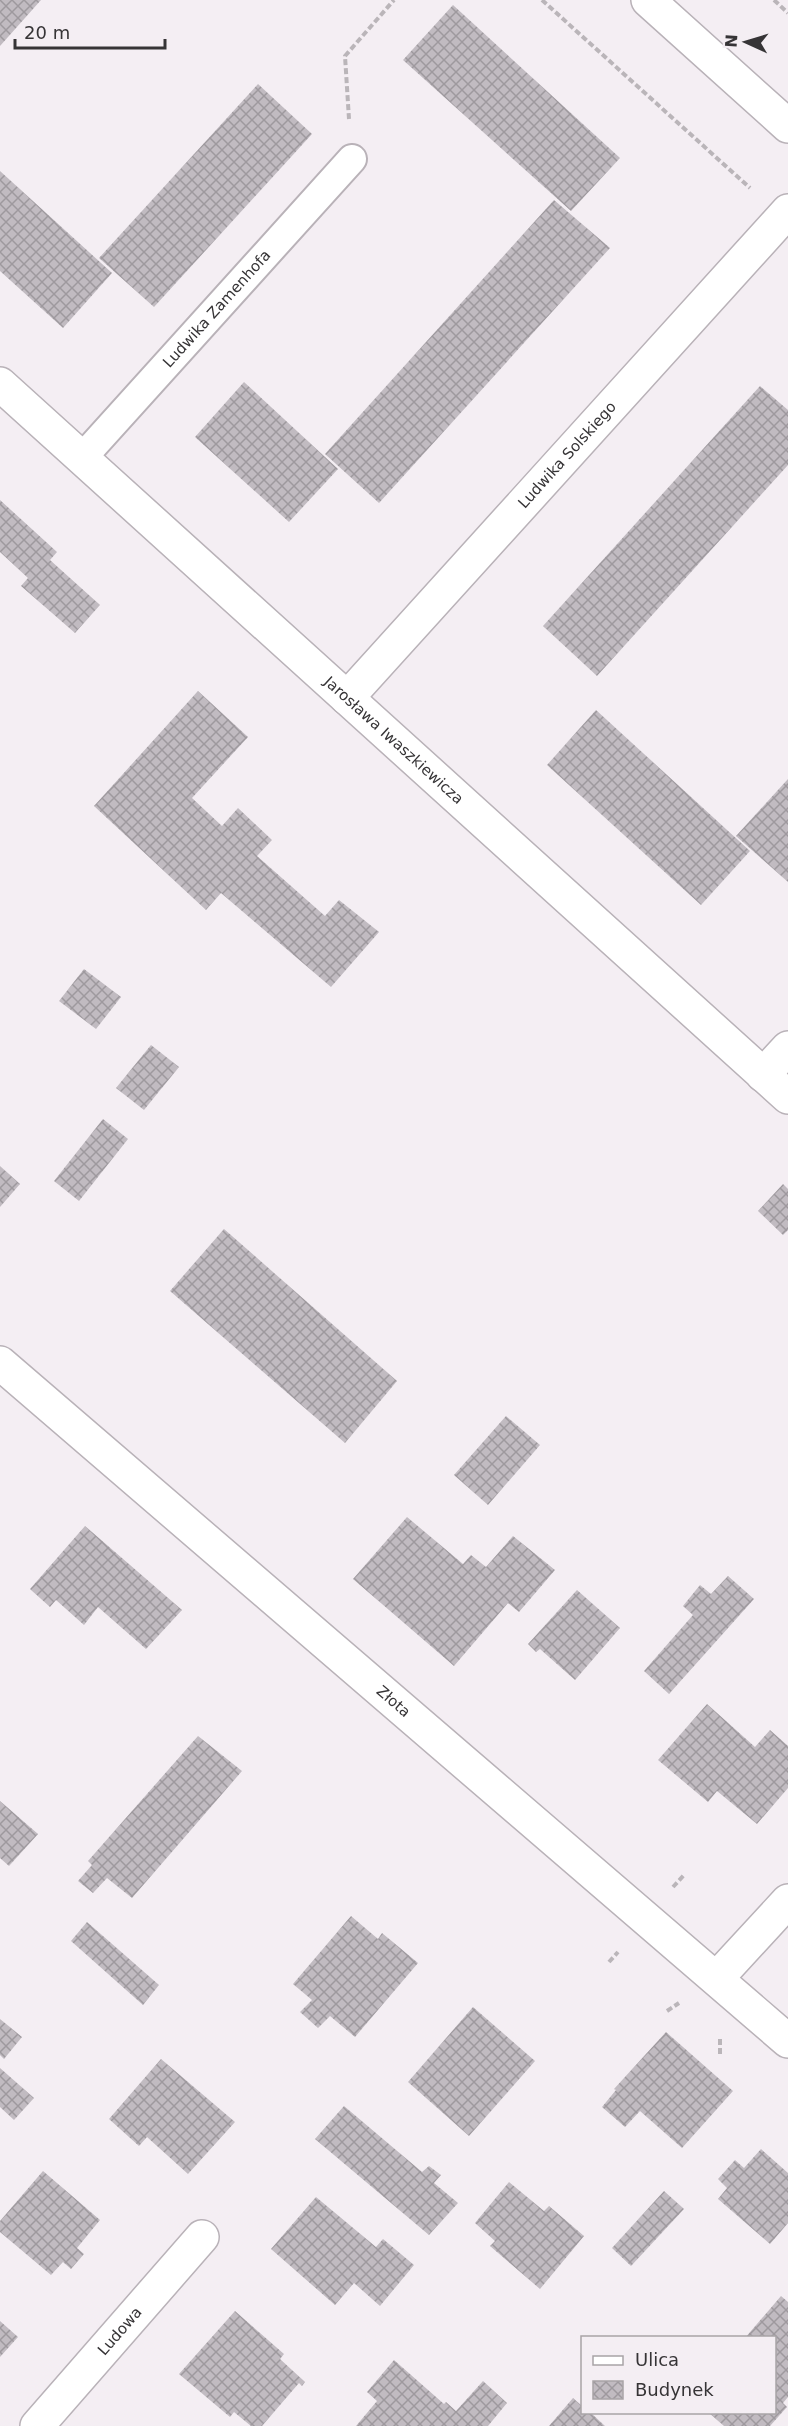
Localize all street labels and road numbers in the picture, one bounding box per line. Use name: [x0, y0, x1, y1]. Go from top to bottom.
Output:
street label: Ludwika Zamenhofa: [159, 246, 274, 371]
street label: Ludwika Solskiego: [514, 398, 620, 512]
street label: Jarosława Iwaszkiewicza: [320, 672, 467, 808]
street label: Złota: [373, 1682, 414, 1721]
street label: Ludowa: [94, 2303, 146, 2359]

